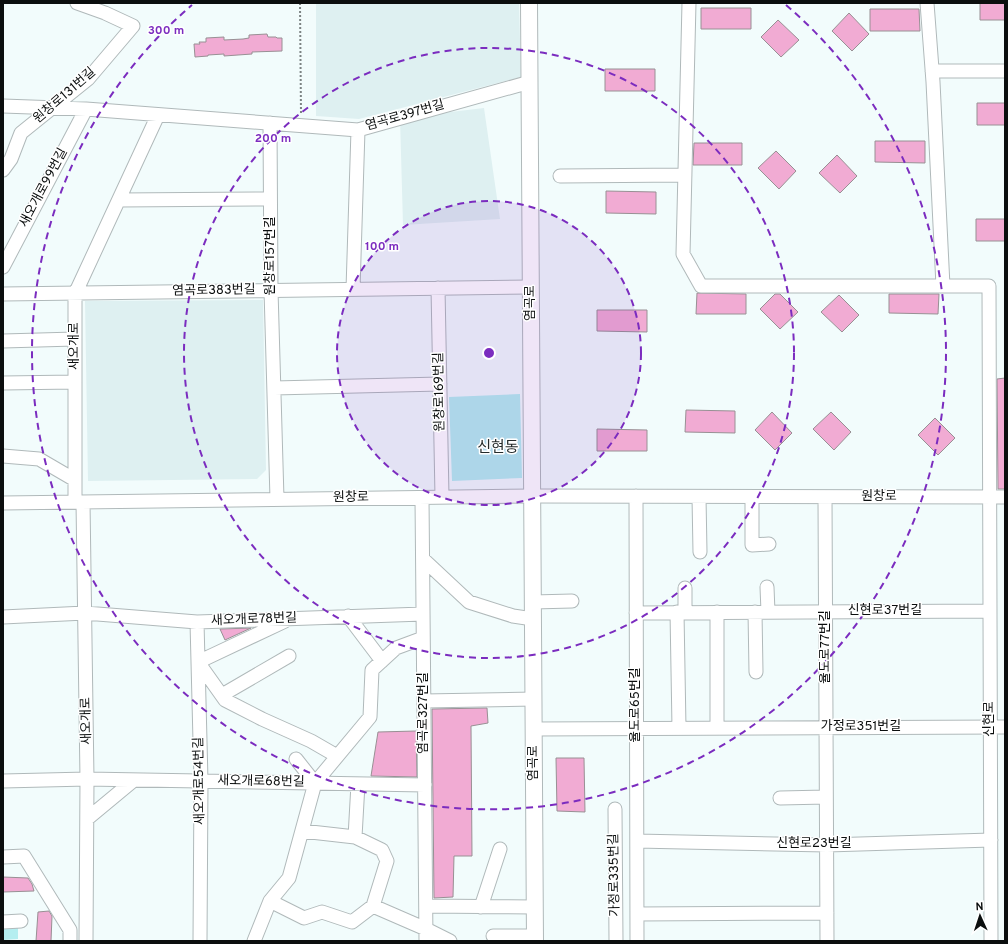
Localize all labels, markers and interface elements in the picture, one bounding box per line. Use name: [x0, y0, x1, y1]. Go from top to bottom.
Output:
text: 300 m: [148, 23, 184, 39]
street label: 원창로131번길: [31, 65, 99, 127]
street label: 염곡로397번길: [364, 97, 446, 135]
text: 200 m: [255, 131, 291, 147]
street label: 새오개로99번길: [16, 146, 72, 230]
street label: 원창로157번길: [263, 216, 279, 296]
text: 100 m: [365, 239, 399, 255]
street label: 염곡로383번길: [172, 282, 256, 300]
street label: 염곡로: [523, 285, 539, 321]
street label: 새오개로: [67, 322, 83, 370]
centre of rings: [482, 346, 496, 360]
street label: 원창로169번길: [431, 352, 449, 432]
district label: 신현동: [477, 438, 519, 458]
street label: 원창로: [861, 489, 897, 505]
street label: 원창로: [333, 490, 369, 506]
street label: 신현로37번길: [848, 602, 922, 619]
street label: 율도로77번길: [818, 610, 834, 684]
street label: 새오개로78번길: [211, 611, 297, 629]
street label: 율도로65번길: [628, 667, 644, 743]
street label: 염곡로327번길: [416, 672, 432, 754]
street label: 새오개로: [79, 697, 95, 745]
street label: 신현로: [981, 701, 998, 737]
street label: 가정로351번길: [821, 719, 901, 735]
street label: 새오개로54번길: [191, 737, 209, 825]
street label: 염곡로: [526, 745, 542, 781]
street label: 새오개로68번길: [217, 773, 305, 791]
street label: 가정로335번길: [606, 833, 624, 917]
street label: 신현로23번길: [776, 835, 852, 852]
north arrow: [960, 896, 1000, 936]
text: N: [975, 900, 984, 914]

